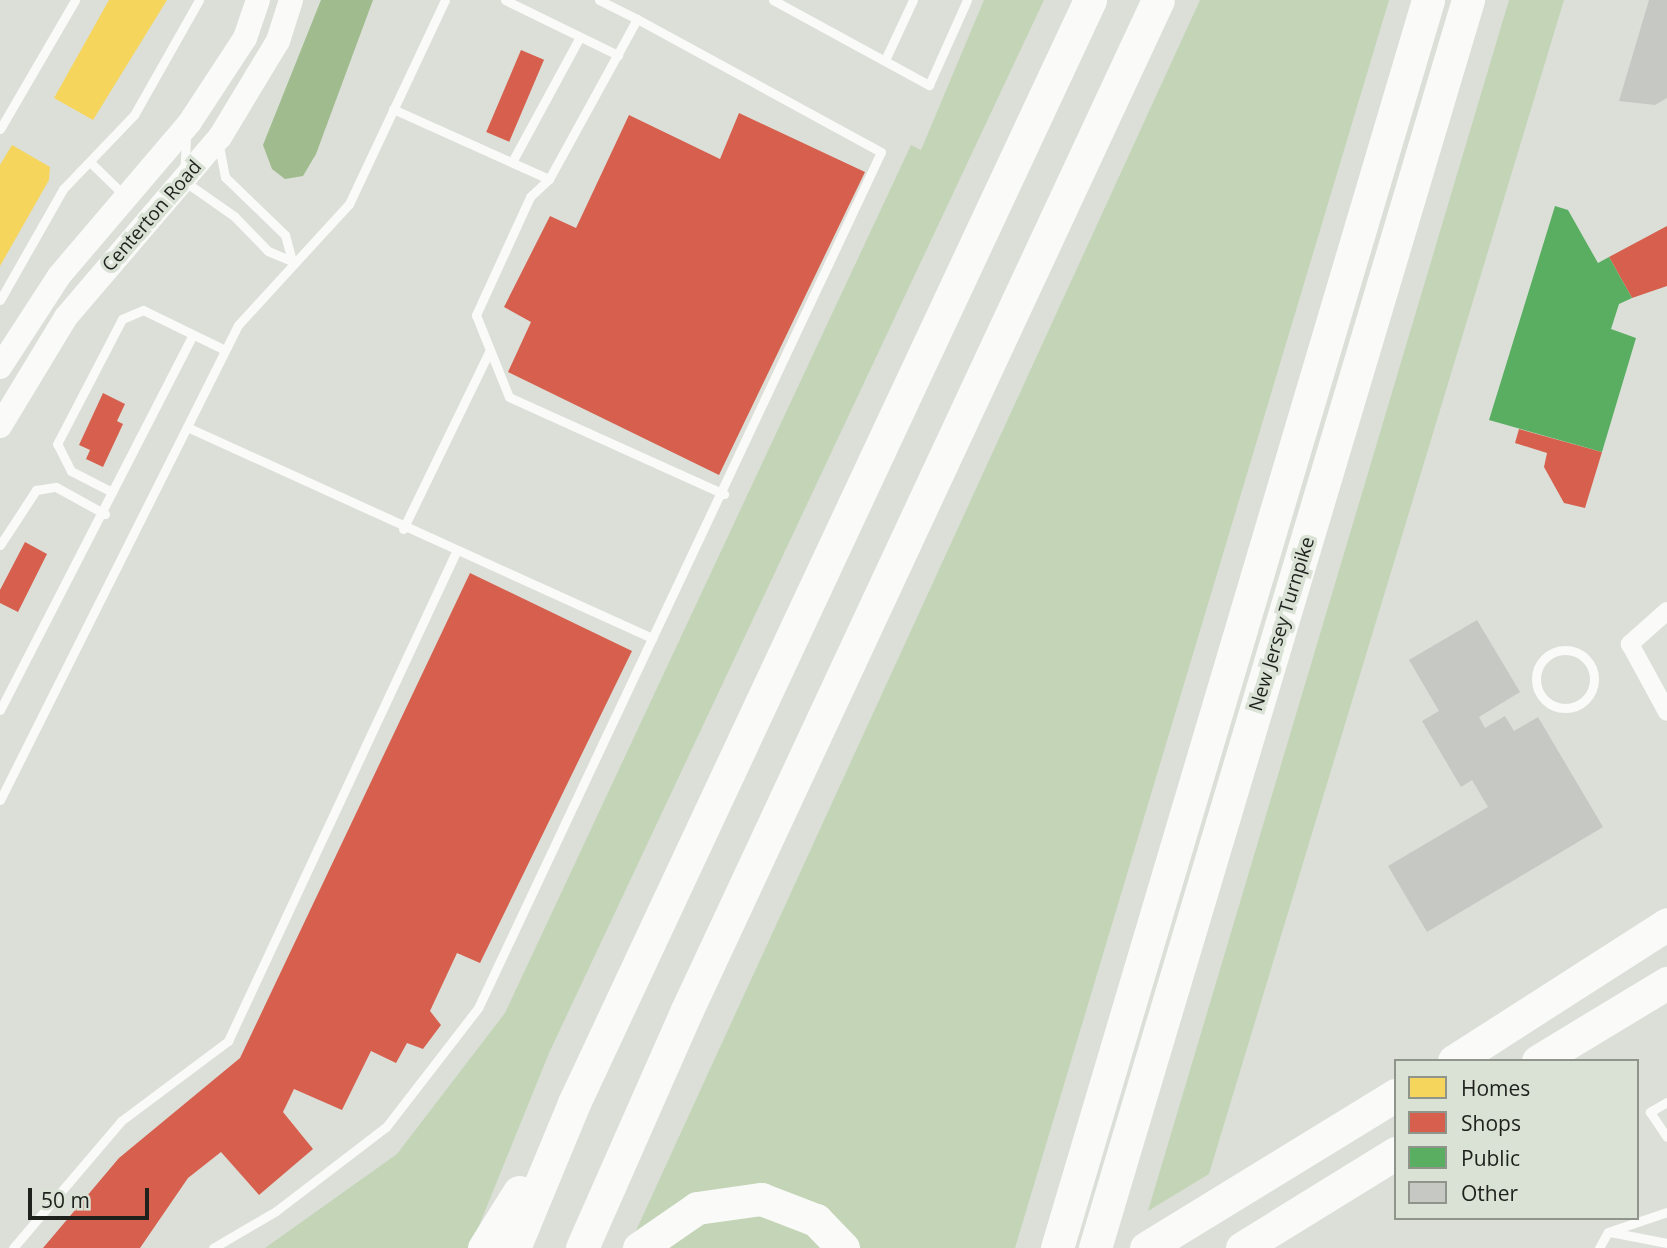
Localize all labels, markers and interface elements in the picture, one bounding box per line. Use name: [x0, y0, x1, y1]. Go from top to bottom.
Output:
street label: Centerton Road: [98, 156, 206, 276]
street label: New Jersey Turnpike: [1245, 534, 1319, 714]
legend: [1394, 1059, 1639, 1220]
text: Homes: [1461, 1074, 1530, 1102]
text: Shops: [1461, 1109, 1521, 1137]
text: Public: [1461, 1144, 1520, 1172]
scale bar: [32, 1174, 152, 1218]
text: Other: [1461, 1179, 1518, 1207]
text: 50 m: [41, 1186, 90, 1214]

